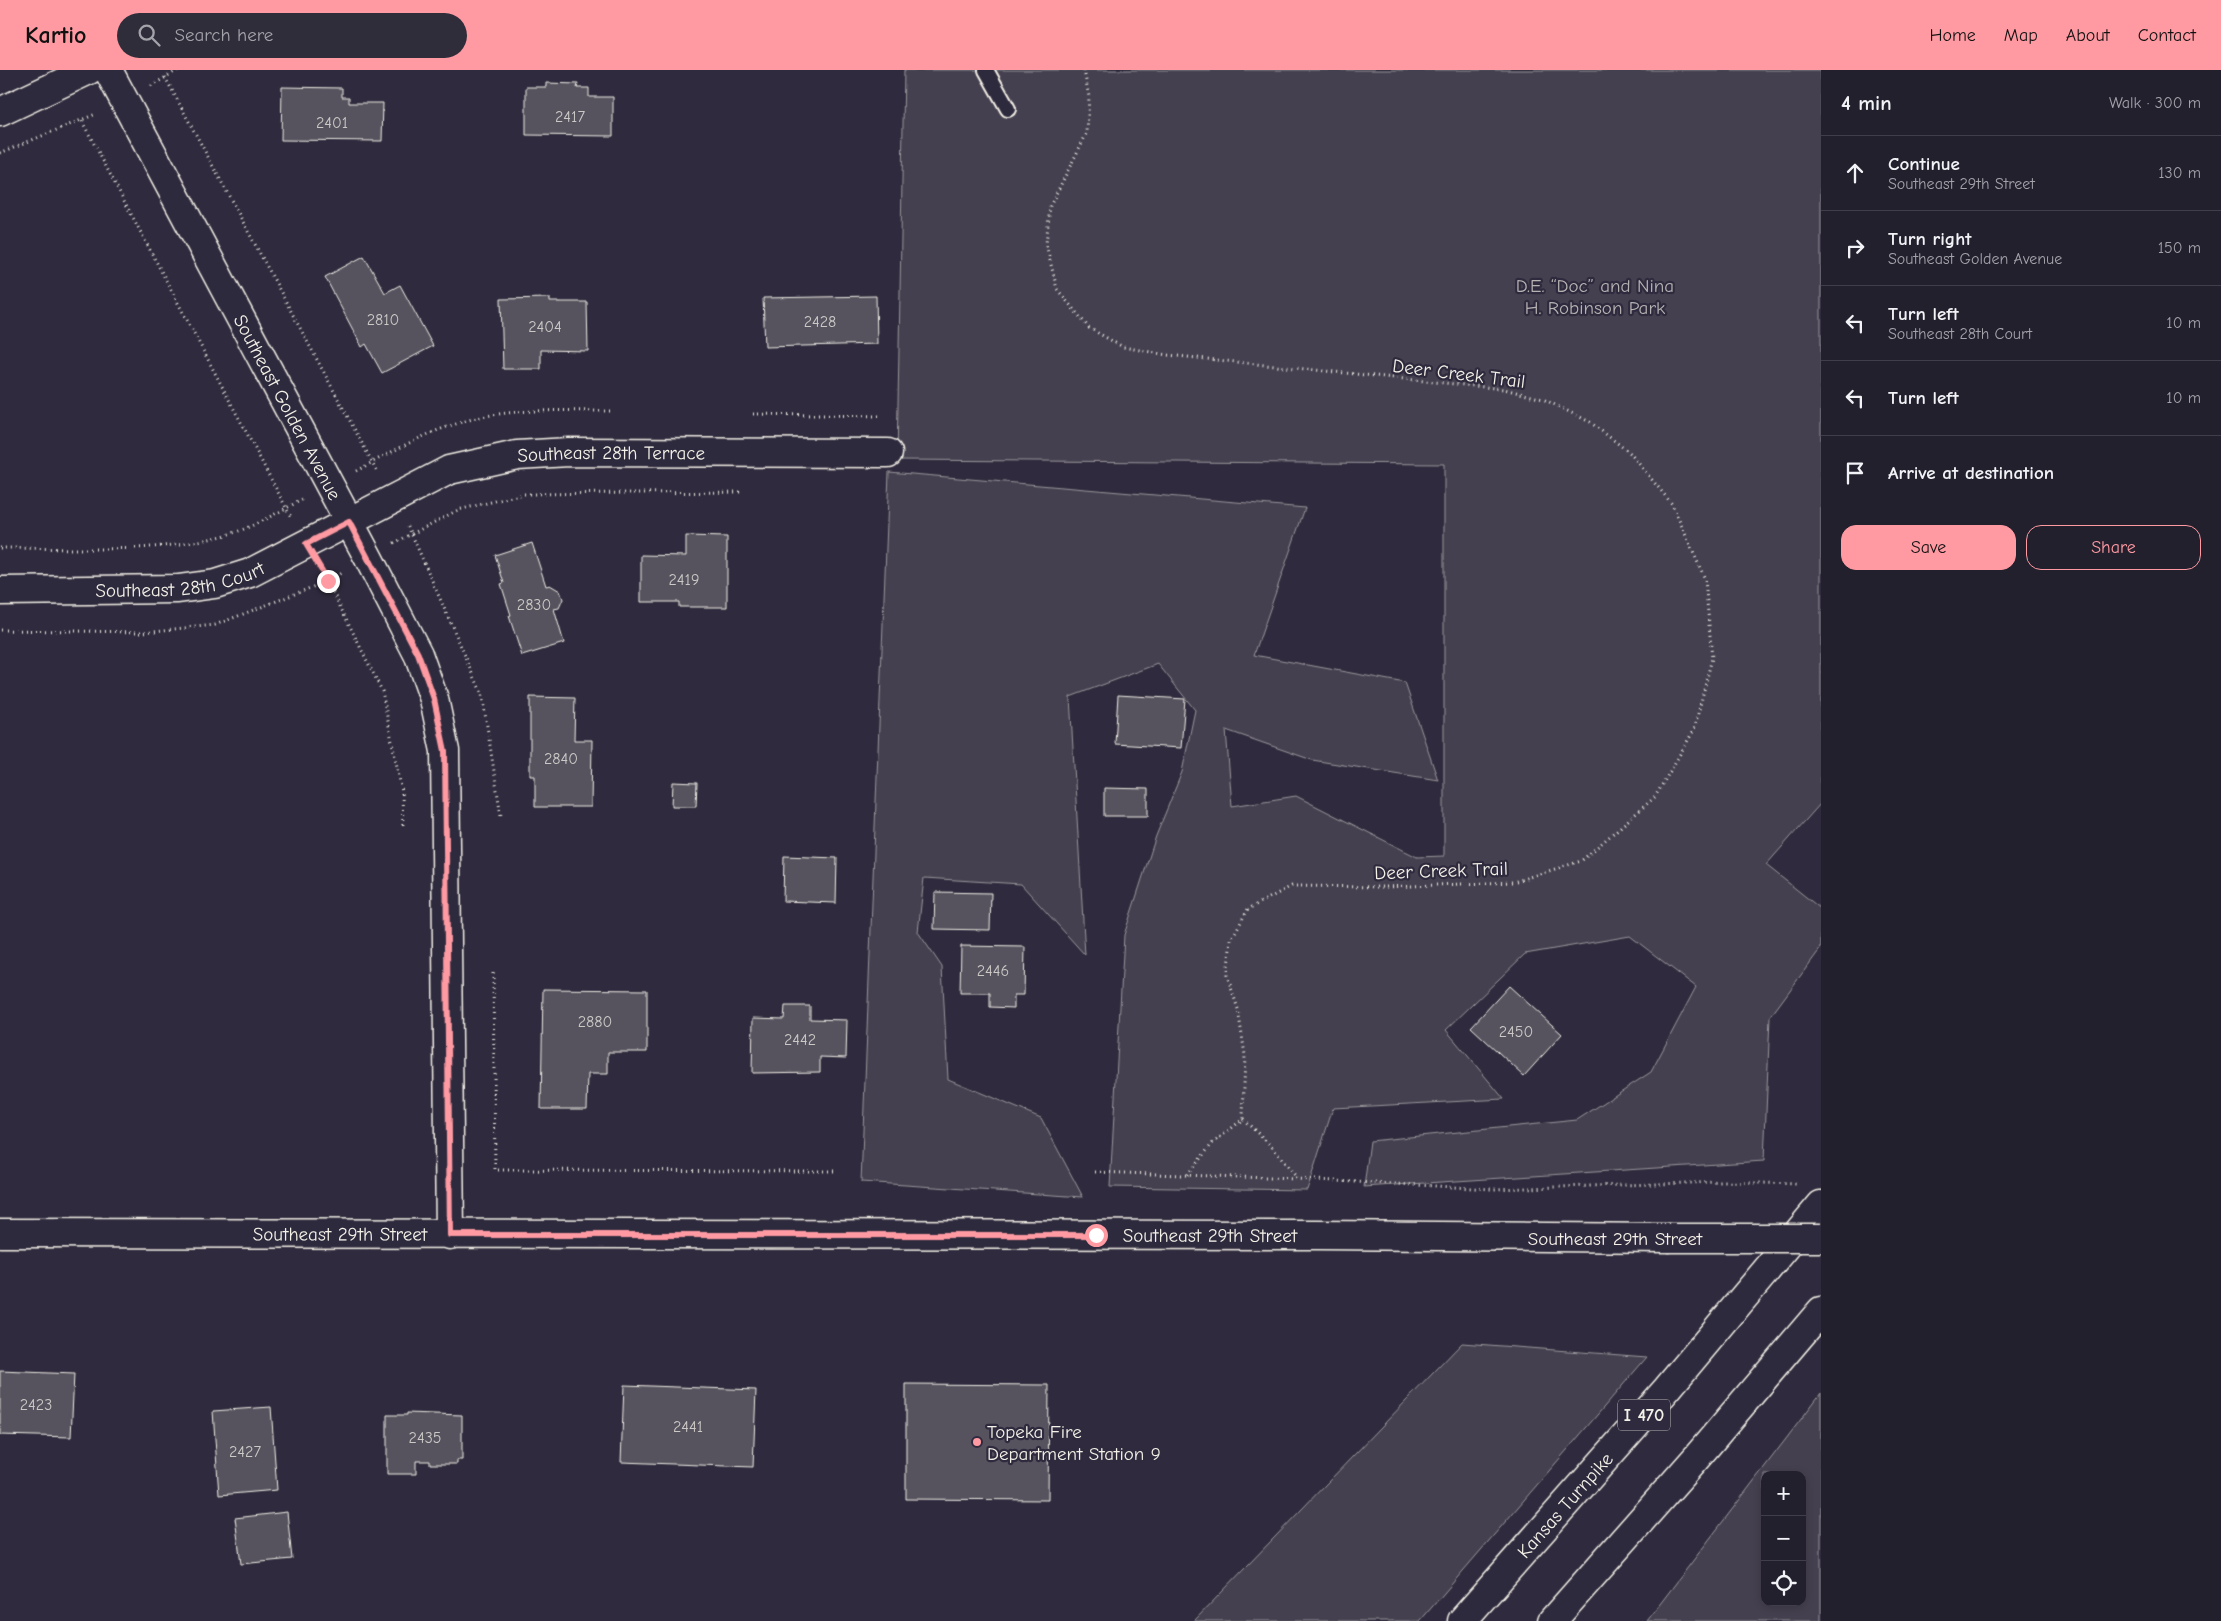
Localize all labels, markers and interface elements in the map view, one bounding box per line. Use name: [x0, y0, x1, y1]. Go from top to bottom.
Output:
search box: [117, 13, 467, 58]
text: Kartio: [25, 21, 87, 49]
icon: search: [135, 21, 163, 49]
text: Search here: [175, 24, 273, 46]
text: Home: [1929, 25, 1976, 46]
text: Map: [2004, 25, 2038, 46]
text: About: [2066, 25, 2110, 46]
text: Contact: [2138, 25, 2196, 46]
text: 4 min: [1841, 91, 1892, 115]
text: Walk · 300 m: [2109, 94, 2201, 112]
house number: 2417: [555, 108, 585, 126]
house number: 2401: [316, 114, 348, 132]
text: Continue: [1888, 153, 1960, 175]
icon: ahead: [1841, 159, 1869, 187]
text: 130 m: [2158, 164, 2201, 182]
text: Southeast 29th Street: [1888, 175, 2035, 193]
text: Turn right: [1888, 228, 1972, 250]
icon: right: [1841, 234, 1869, 262]
text: 150 m: [2158, 239, 2201, 257]
text: Southeast Golden Avenue: [1888, 250, 2062, 268]
park label: D.E. “Doc” and Nina H. Robinson Park: [1516, 275, 1674, 319]
text: Turn left: [1888, 303, 1959, 325]
icon: left: [1841, 309, 1869, 337]
street label: Southeast Golden Avenue: [229, 311, 346, 504]
house number: 2810: [367, 311, 399, 329]
house number: 2428: [804, 313, 836, 331]
text: 10 m: [2166, 314, 2201, 332]
house number: 2404: [528, 318, 562, 336]
text: Southeast 28th Court: [1888, 325, 2032, 343]
street label: Deer Creek Trail: [1391, 355, 1527, 393]
icon: left: [1841, 384, 1869, 412]
text: Turn left: [1888, 387, 1959, 409]
text: 10 m: [2166, 389, 2201, 407]
street label: Southeast 28th Terrace: [517, 442, 705, 467]
icon: arrive: [1841, 459, 1869, 487]
text: Arrive at destination: [1888, 462, 2054, 484]
button: Save: [1841, 525, 2016, 570]
button: Share: [2026, 525, 2201, 570]
street label: Southeast 28th Court: [95, 557, 269, 602]
route end: [317, 570, 340, 593]
house number: 2419: [669, 571, 699, 589]
house number: 2830: [517, 596, 551, 614]
house number: 2840: [544, 750, 578, 768]
street label: Deer Creek Trail: [1374, 858, 1508, 884]
house number: 2446: [977, 962, 1009, 980]
house number: 2880: [578, 1013, 612, 1031]
house number: 2450: [1499, 1023, 1533, 1041]
house number: 2442: [784, 1031, 816, 1049]
street label: Southeast 29th Street: [253, 1223, 428, 1246]
route start: [1085, 1224, 1108, 1247]
street label: Southeast 29th Street: [1123, 1225, 1298, 1247]
street label: Southeast 29th Street: [1528, 1228, 1703, 1250]
house number: 2423: [20, 1396, 52, 1414]
road number: I 470: [1618, 1400, 1670, 1430]
house number: 2441: [673, 1418, 703, 1436]
place label: Topeka Fire Department Station 9: [987, 1421, 1161, 1465]
house number: 2435: [409, 1429, 441, 1447]
marker: Topeka Fire Department Station 9: [971, 1436, 983, 1448]
house number: 2427: [229, 1443, 261, 1461]
street label: Kansas Turnpike: [1513, 1448, 1618, 1563]
map controls: [1761, 1471, 1806, 1606]
button: +: [1761, 1471, 1806, 1516]
button: −: [1761, 1516, 1806, 1561]
button: locate: [1761, 1561, 1806, 1606]

